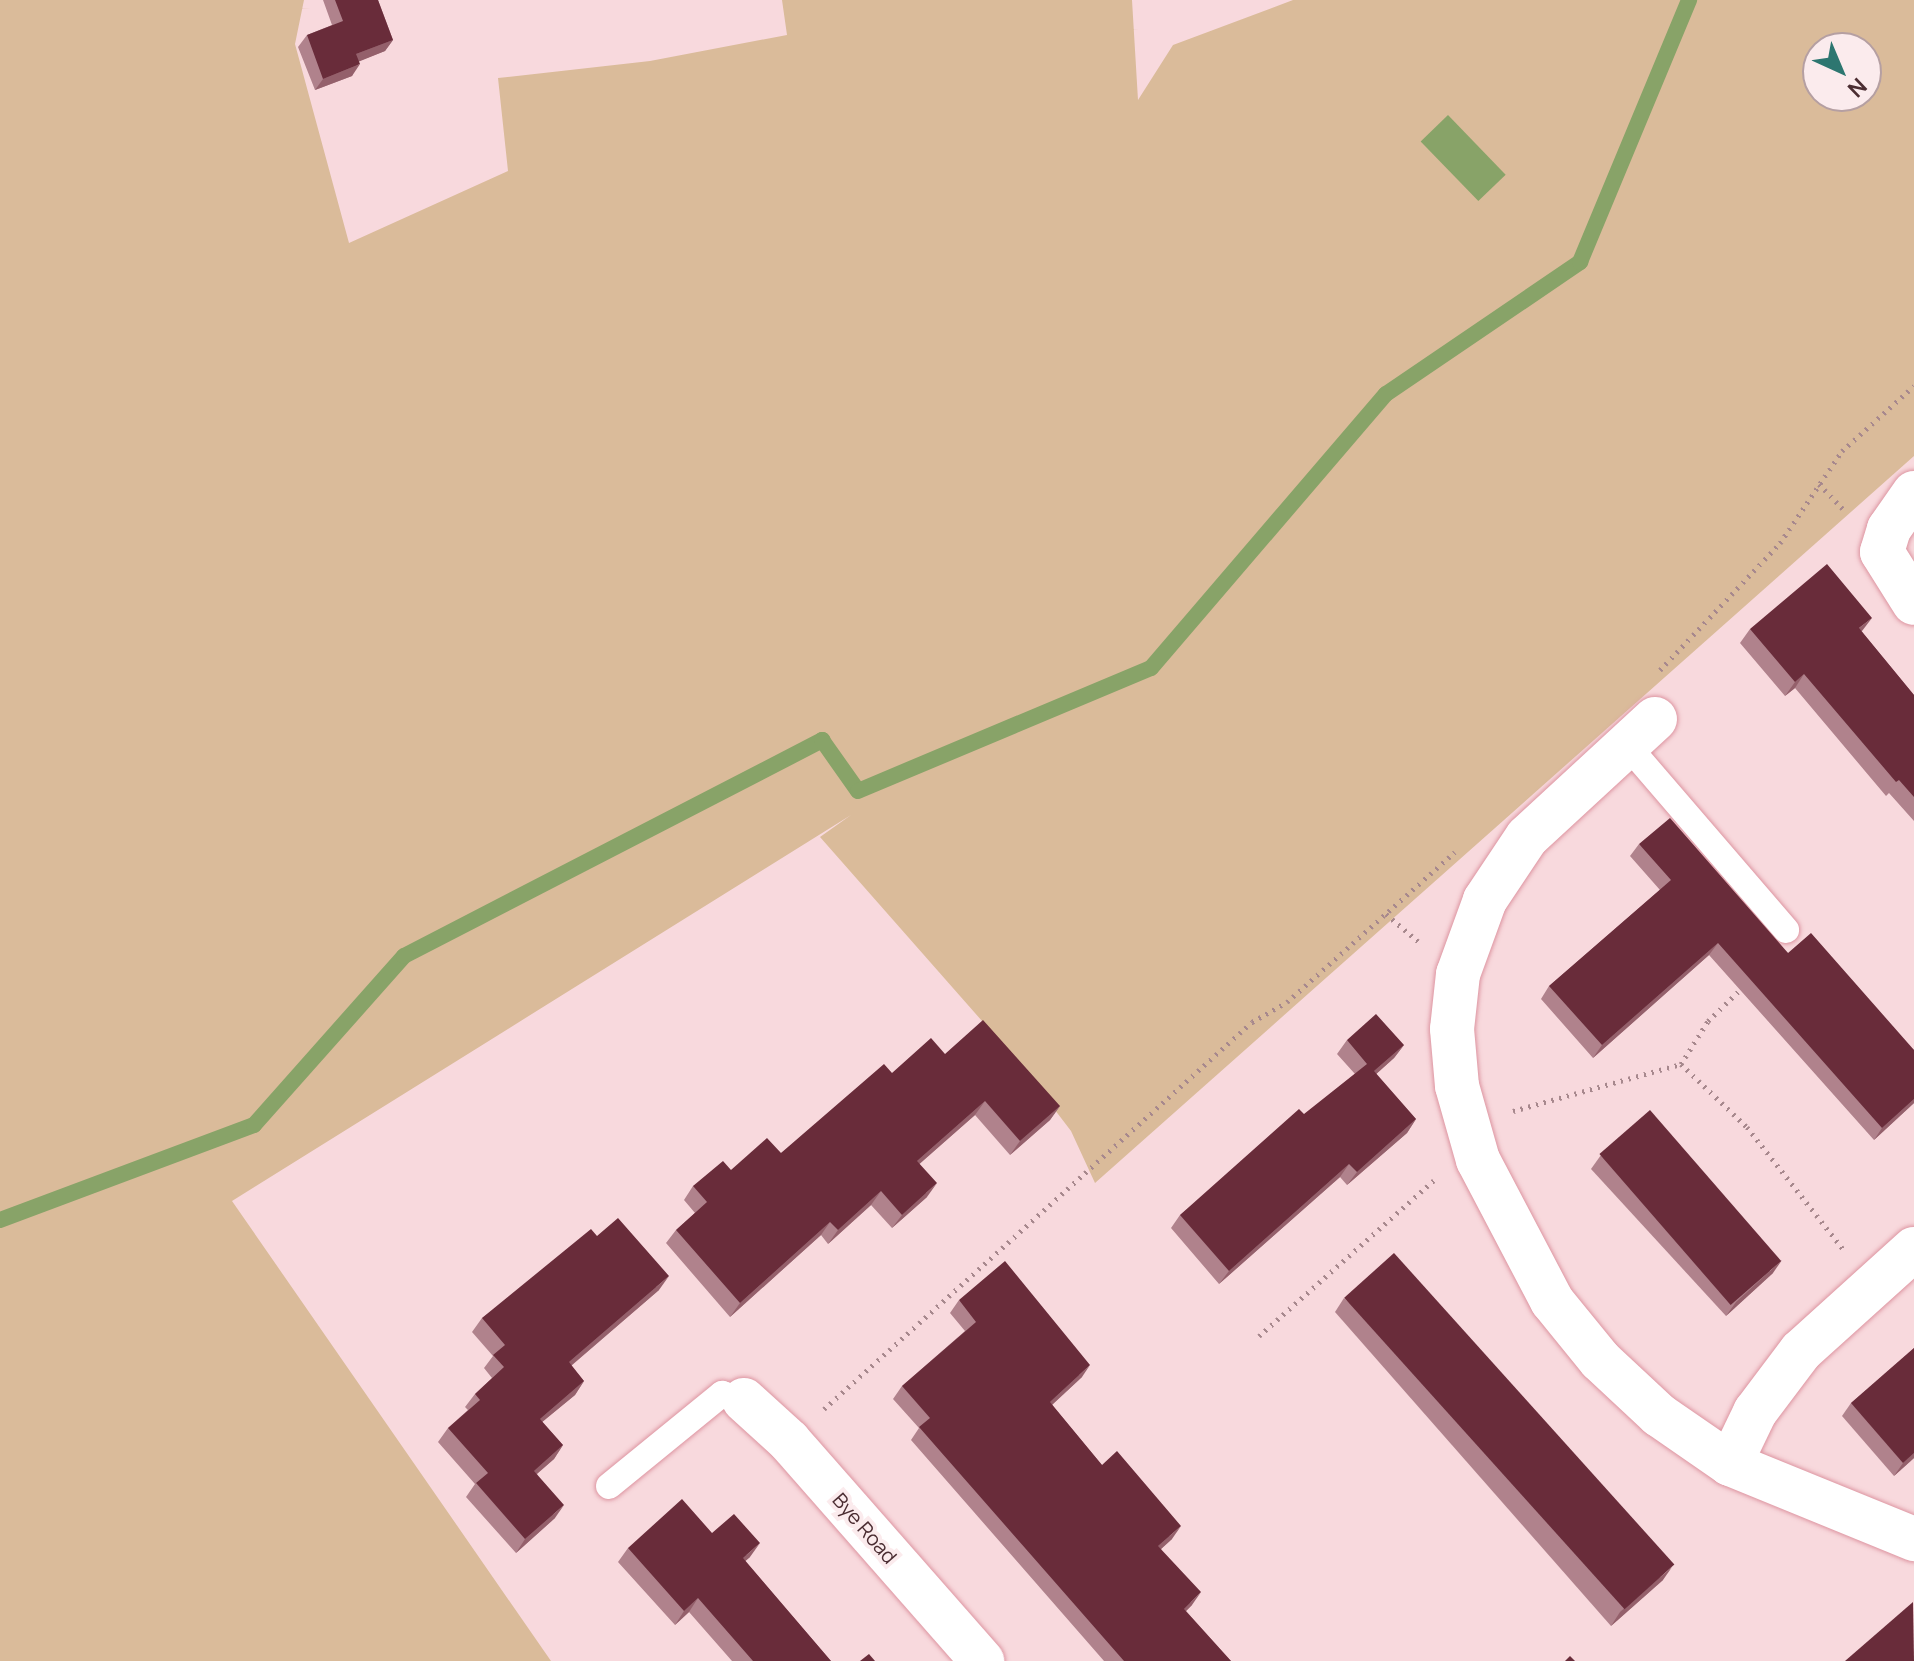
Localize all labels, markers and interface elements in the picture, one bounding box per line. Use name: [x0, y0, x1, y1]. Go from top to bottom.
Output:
north arrow: [1802, 32, 1882, 112]
text: N: [1841, 72, 1873, 104]
street label: Bye Road: [828, 1488, 902, 1568]

